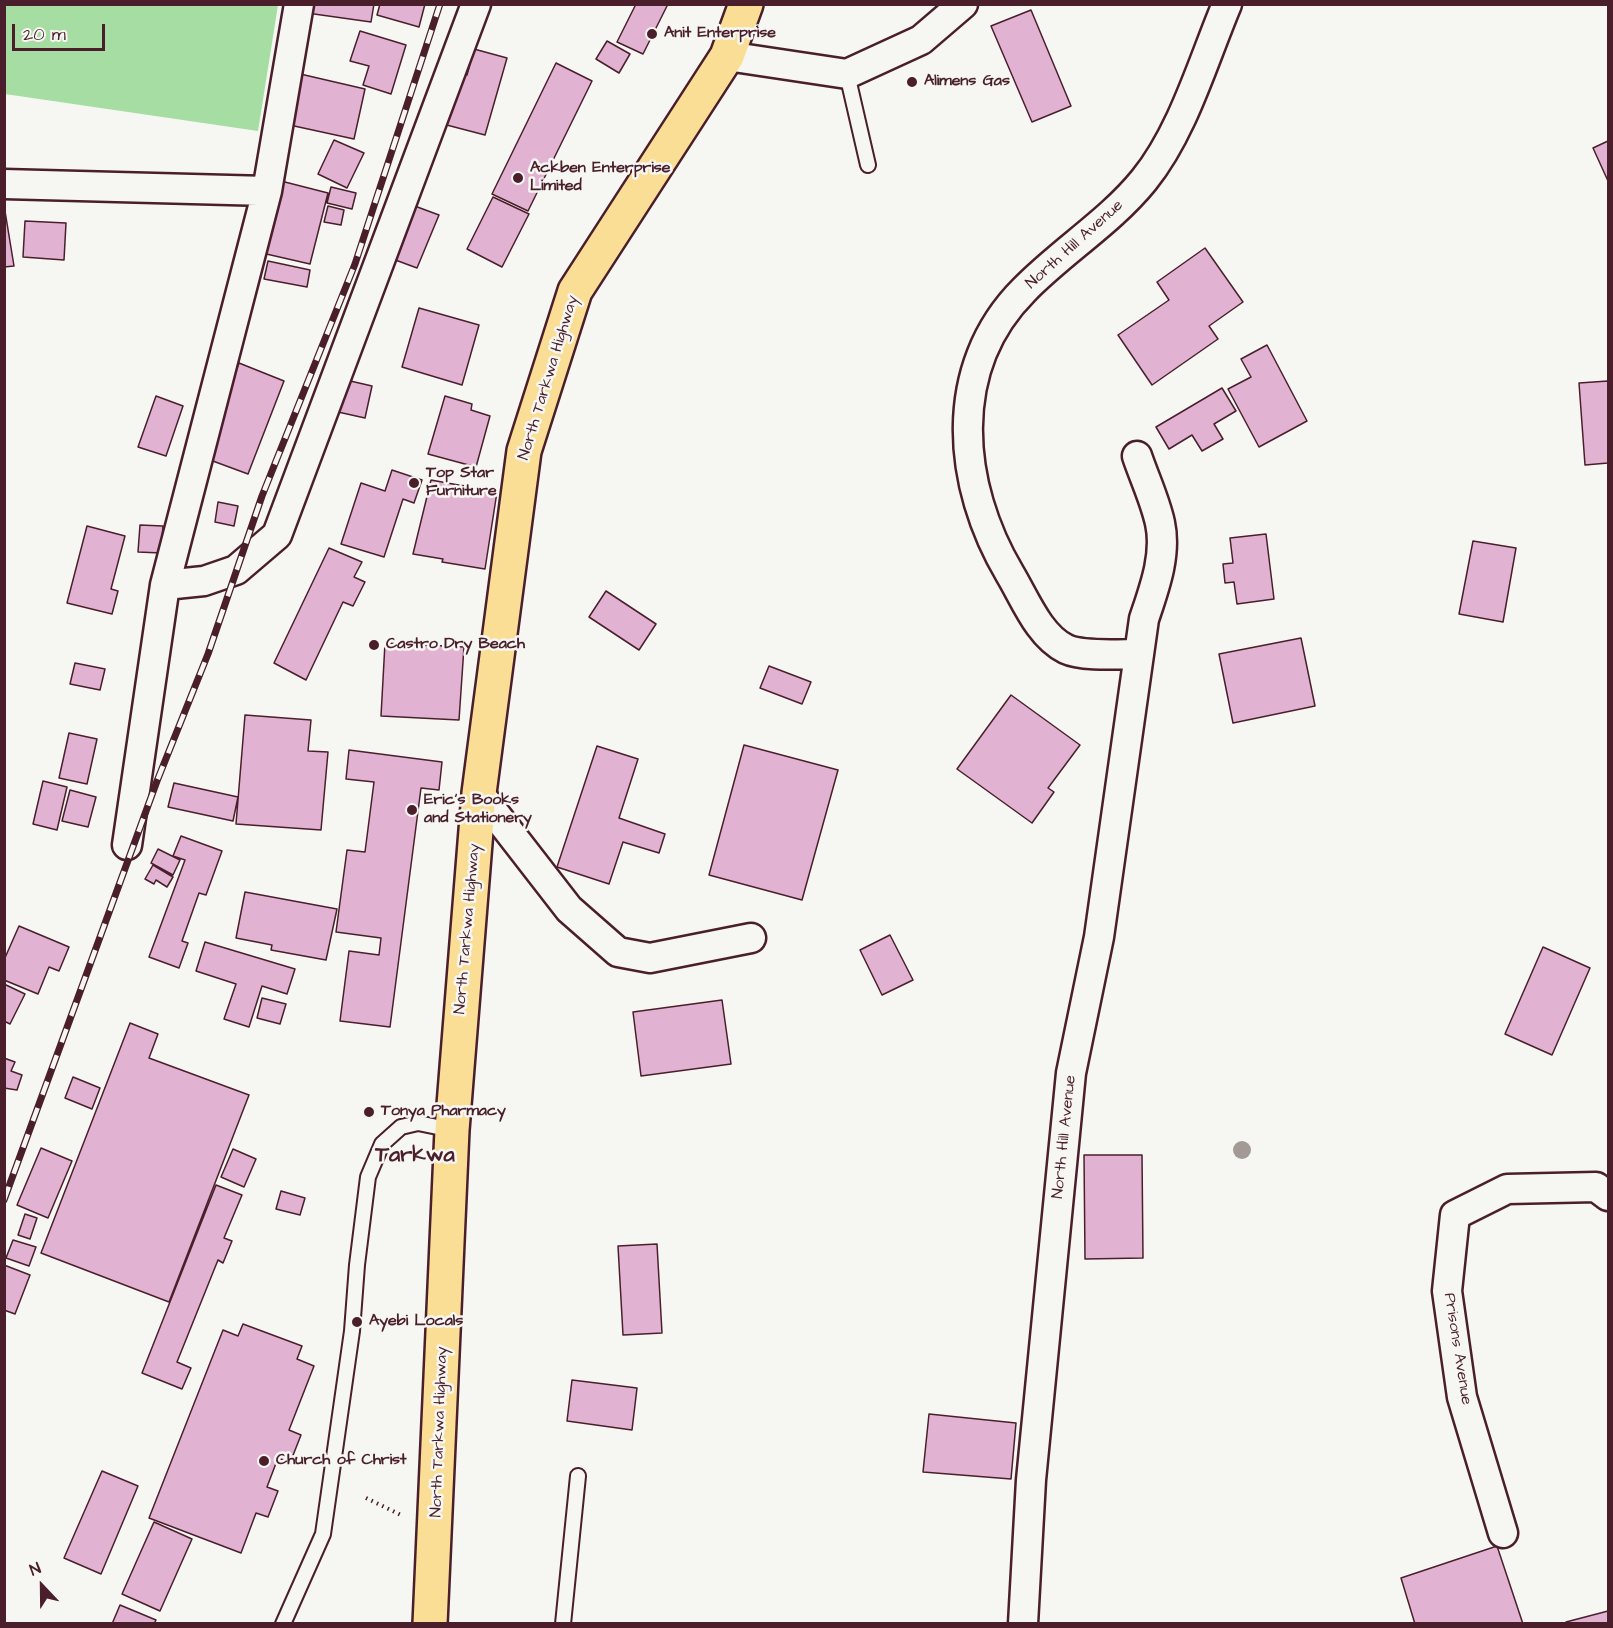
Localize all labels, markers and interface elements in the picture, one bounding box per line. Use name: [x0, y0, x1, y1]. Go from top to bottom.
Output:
scale bar: [15, 12, 108, 50]
text: 20 m: [23, 22, 66, 47]
place label: Anit Enterprise: [664, 24, 776, 44]
marker: Anit Enterprise: [645, 27, 659, 41]
place label: Alimens Gas: [924, 72, 1010, 92]
marker: Alimens Gas: [905, 75, 919, 89]
place label: Ackben Enterprise Limited: [530, 159, 671, 197]
marker: Ackben Enterprise Limited: [511, 171, 525, 185]
street label: North Hill Avenue: [1022, 196, 1128, 294]
street label: North Tarkwa Highway: [515, 293, 583, 463]
place label: Top Star Furniture: [426, 464, 497, 502]
marker: Top Star Furniture: [407, 476, 421, 490]
place label: Castro Dry Beach: [386, 635, 525, 655]
marker: Castro Dry Beach: [367, 638, 381, 652]
place label: Eric's Books and Stationery: [424, 791, 532, 829]
marker: Eric's Books and Stationery: [405, 803, 419, 817]
street label: North Tarkwa Highway: [451, 843, 485, 1015]
street label: North Hill Avenue: [1049, 1074, 1081, 1200]
place label: Tonya Pharmacy: [381, 1102, 506, 1122]
marker: Tonya Pharmacy: [362, 1105, 376, 1119]
district label: Tarkwa: [375, 1143, 455, 1169]
street label: Prisons Avenue: [1439, 1292, 1475, 1406]
place label: Ayebi Locals: [369, 1312, 463, 1332]
marker: Ayebi Locals: [350, 1315, 364, 1329]
street label: North Tarkwa Highway: [427, 1346, 453, 1518]
place label: Church of Christ: [276, 1451, 407, 1471]
marker: Church of Christ: [257, 1454, 271, 1468]
north arrow: [12, 1556, 72, 1616]
text: N: [26, 1557, 44, 1581]

